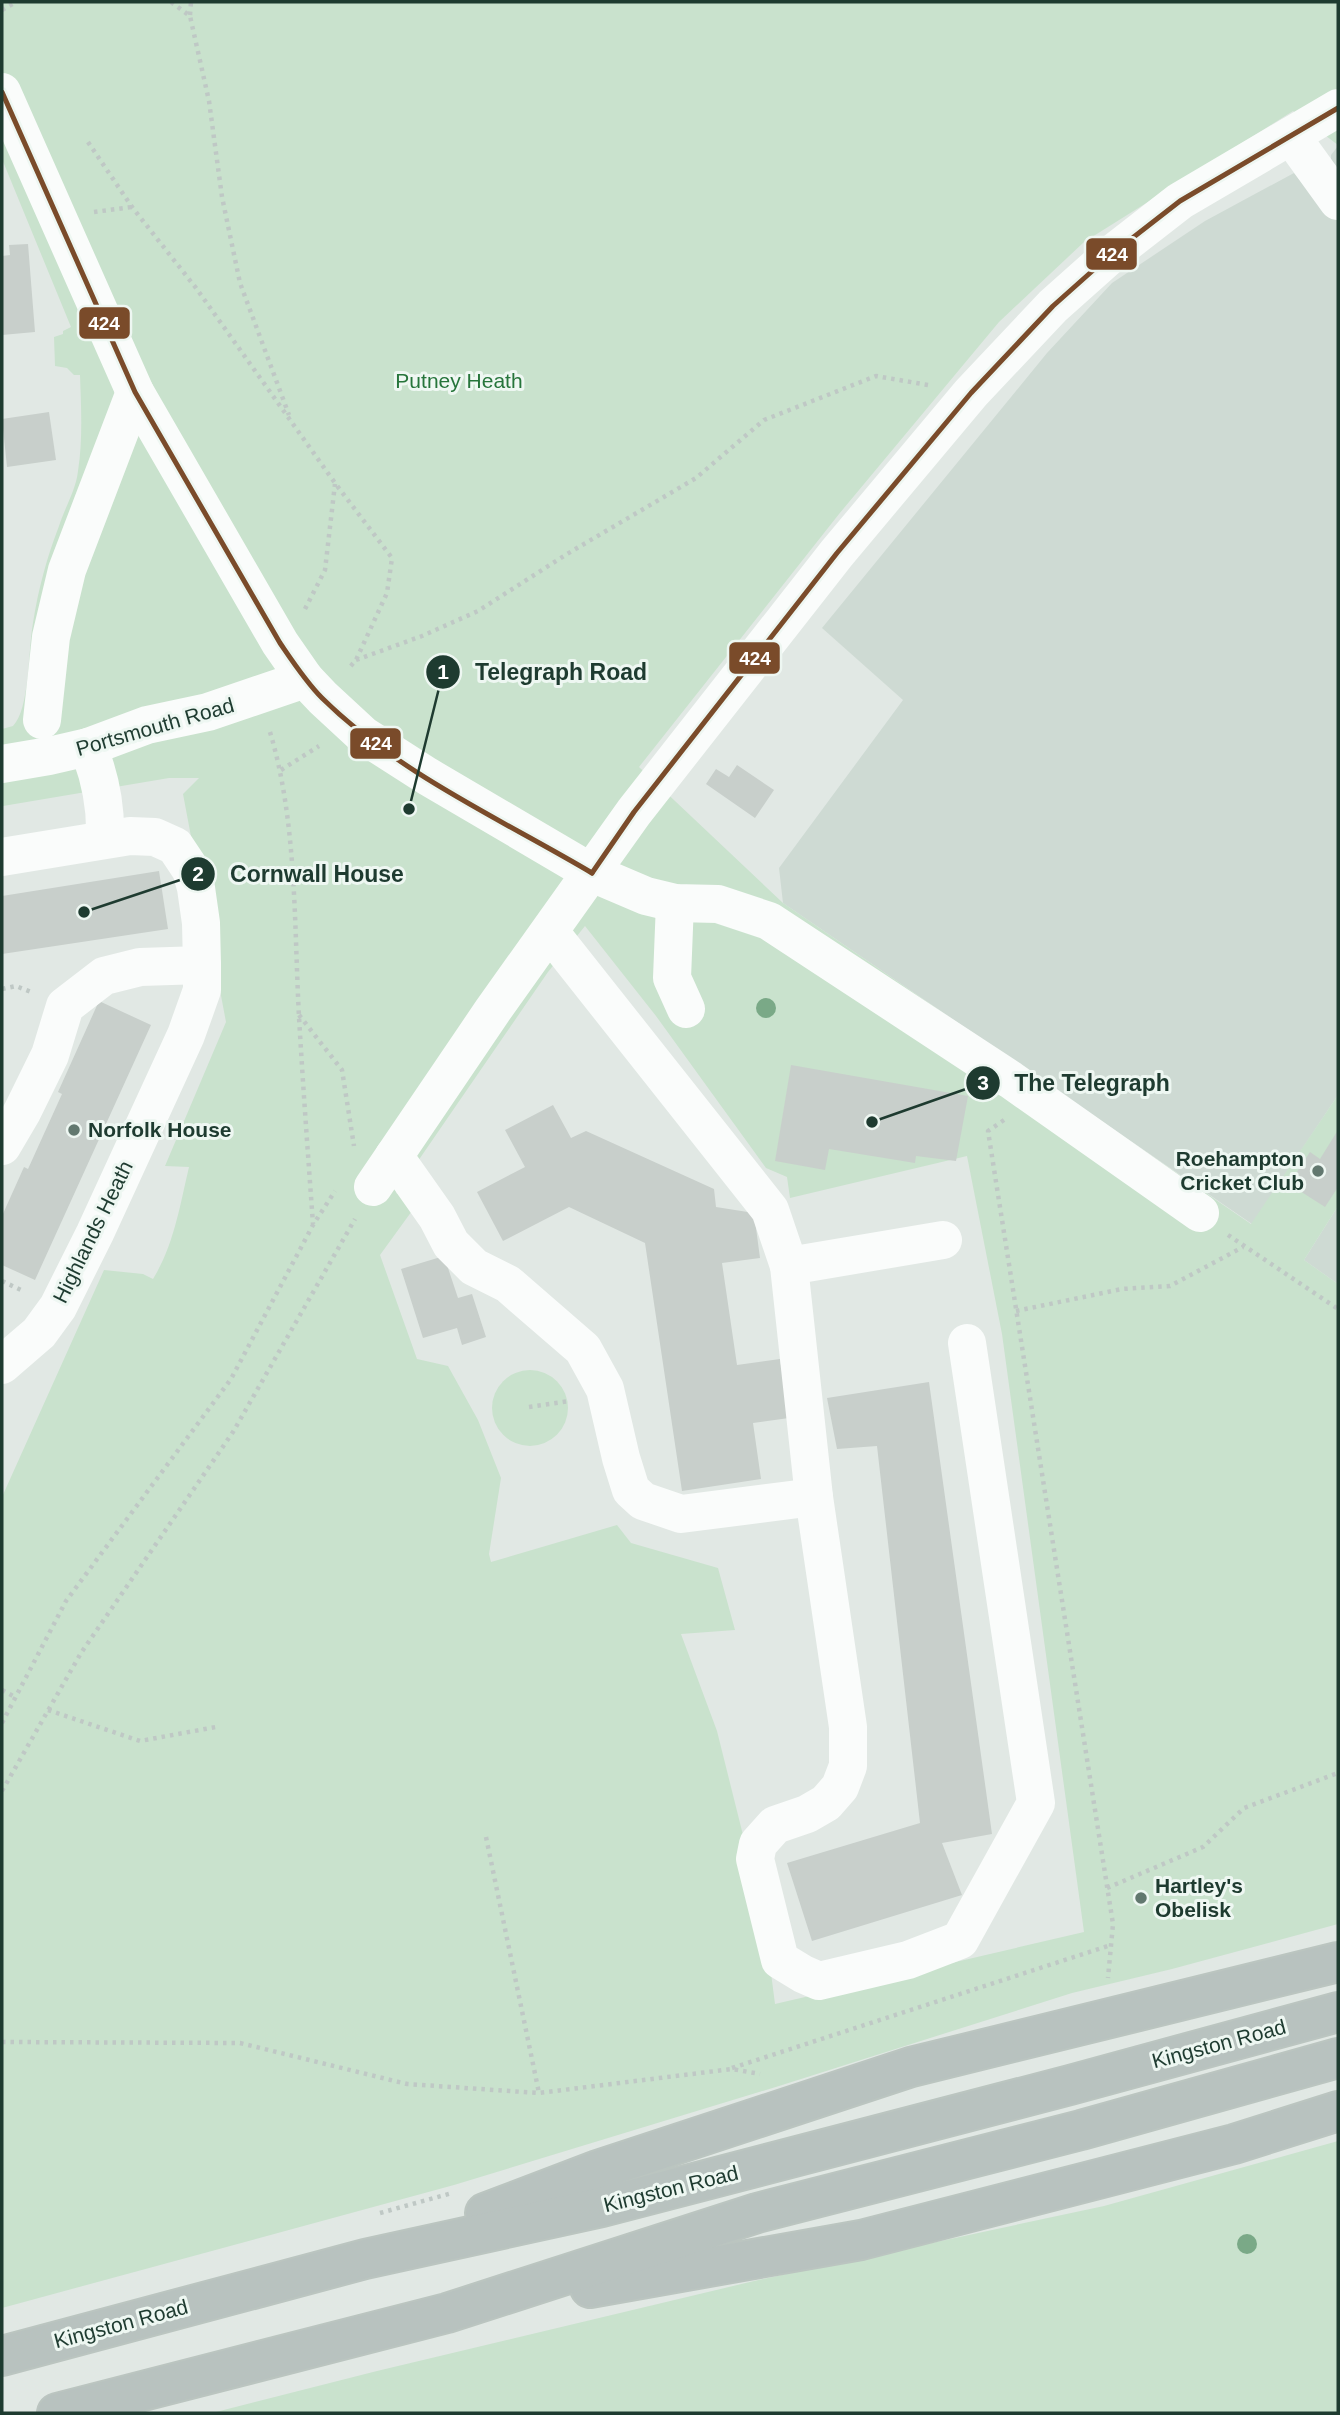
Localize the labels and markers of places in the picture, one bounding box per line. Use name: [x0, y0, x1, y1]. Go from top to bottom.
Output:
callout: Telegraph Road: [426, 650, 661, 694]
callout: Cornwall House: [181, 852, 418, 896]
callout: The Telegraph: [965, 1061, 1184, 1105]
place label: Norfolk House: [88, 1118, 232, 1141]
marker: Norfolk House: [66, 1122, 82, 1138]
place label: Roehampton Cricket Club: [1176, 1147, 1304, 1194]
marker: Roehampton Cricket Club: [1310, 1163, 1326, 1179]
place label: Hartley's Obelisk: [1155, 1874, 1243, 1921]
marker: Hartley's Obelisk: [1133, 1890, 1149, 1906]

